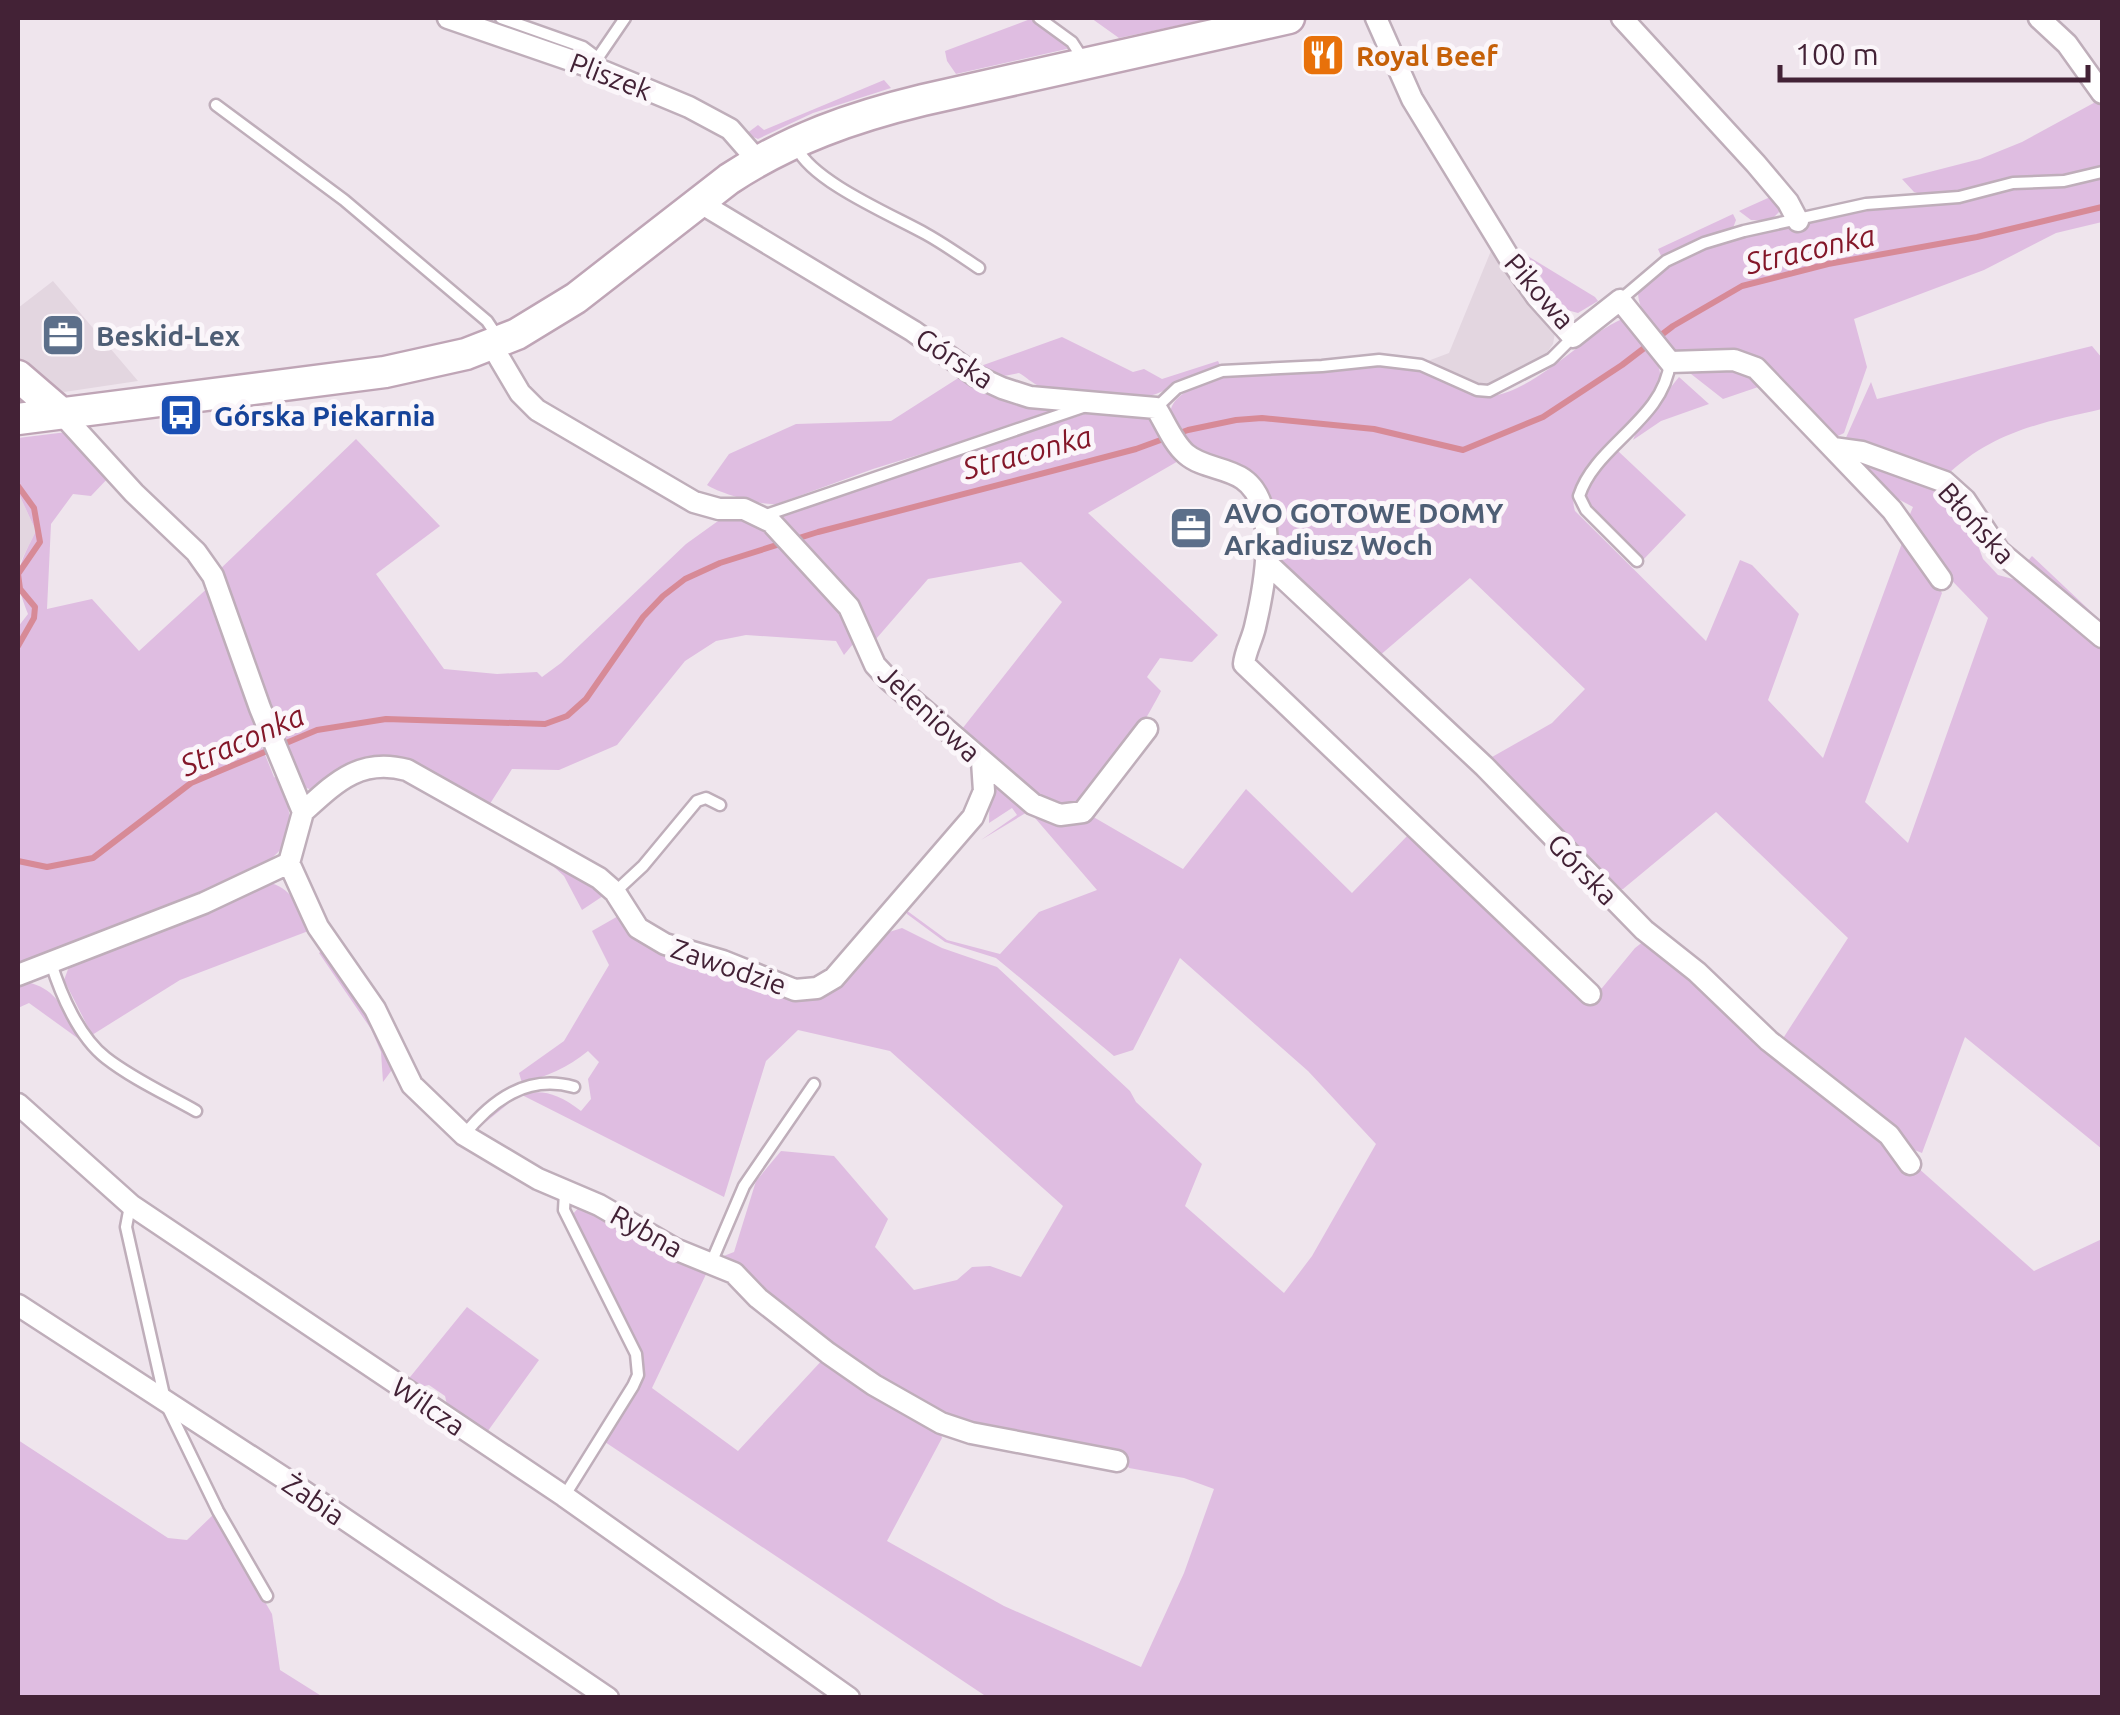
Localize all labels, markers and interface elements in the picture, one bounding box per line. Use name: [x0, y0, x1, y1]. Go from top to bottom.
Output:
scale bar: [1780, 20, 2088, 82]
restaurant icon: Royal Beef: [1300, 32, 1346, 78]
text: 100 m: [1795, 37, 1879, 71]
place label: Royal Beef: [1356, 40, 1498, 71]
street label: Pliszek: [566, 46, 656, 106]
water label: Straconka: [1741, 218, 1878, 281]
street label: Pikowa: [1499, 247, 1581, 335]
office icon: Beskid-Lex: [40, 312, 86, 358]
place label: Beskid-Lex: [96, 320, 240, 351]
street label: Górska: [910, 322, 1000, 394]
bus stop icon: Górska Piekarnia: [158, 392, 204, 438]
place label: Górska Piekarnia: [214, 400, 436, 431]
water label: Straconka: [958, 418, 1095, 486]
street label: Błońska: [1933, 476, 2021, 570]
place label: AVO GOTOWE DOMY Arkadiusz Woch: [1224, 497, 1503, 560]
office icon: AVO GOTOWE DOMY Arkadiusz Woch: [1168, 505, 1214, 551]
street label: Jeleniowa: [873, 658, 987, 768]
water label: Straconka: [174, 698, 309, 783]
street label: Górska: [1542, 827, 1624, 911]
street label: Zawodzie: [667, 932, 791, 1000]
street label: Rybna: [605, 1199, 689, 1263]
street label: Wilcza: [387, 1371, 471, 1441]
street label: Żabia: [277, 1467, 351, 1531]

